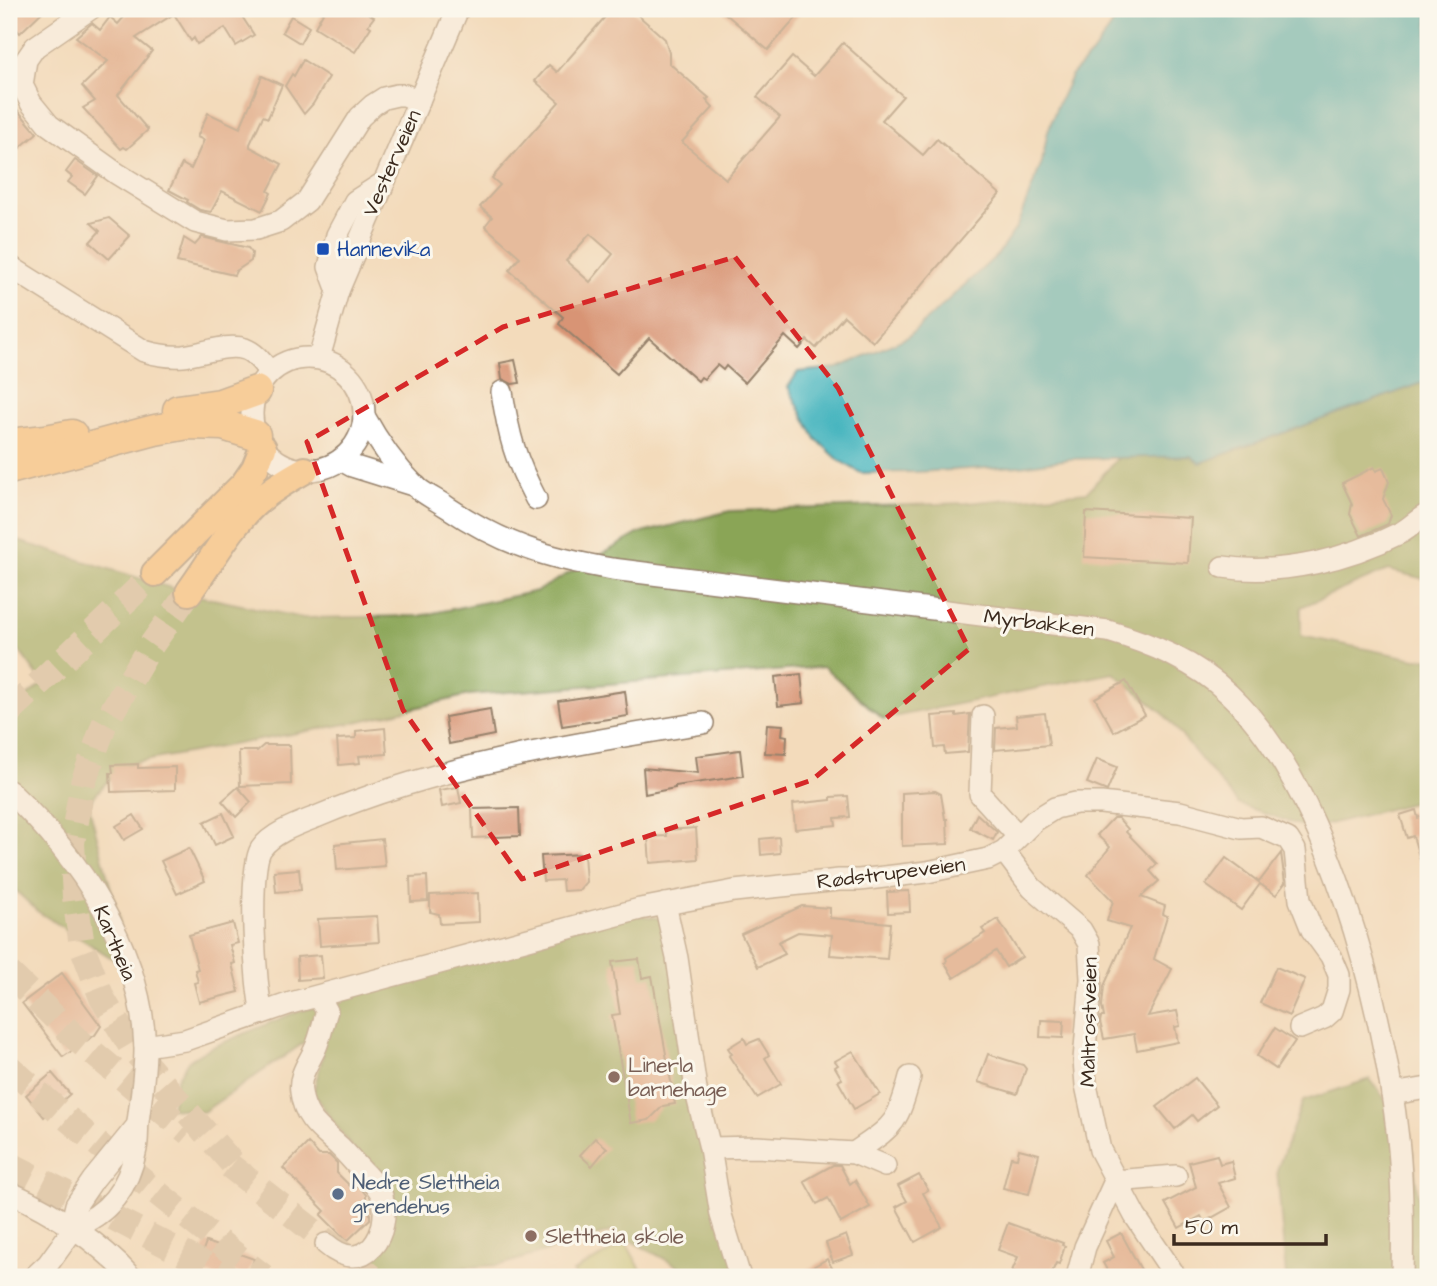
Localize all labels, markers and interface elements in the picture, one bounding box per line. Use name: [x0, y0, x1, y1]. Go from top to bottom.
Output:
street label: Vesterveien: [356, 105, 428, 221]
place label: Hannevika: [337, 235, 431, 264]
marker: Hannevika: [315, 241, 331, 257]
street label: Myrbakken: [982, 602, 1096, 646]
street label: Rødstrupeveien: [815, 850, 967, 897]
street label: Kartheia: [86, 901, 144, 985]
street label: Måltrostveien: [1073, 957, 1105, 1087]
place label: Linerla barnehage: [628, 1051, 727, 1106]
marker: Linerla barnehage: [606, 1069, 622, 1085]
place label: Nedre Slettheia grendehus: [352, 1168, 500, 1223]
marker: Nedre Slettheia grendehus: [330, 1186, 346, 1202]
scale bar: [1174, 1202, 1327, 1246]
text: 50 m: [1185, 1213, 1239, 1242]
place label: Slettheia skole: [545, 1222, 684, 1251]
marker: Slettheia skole: [523, 1228, 539, 1244]

